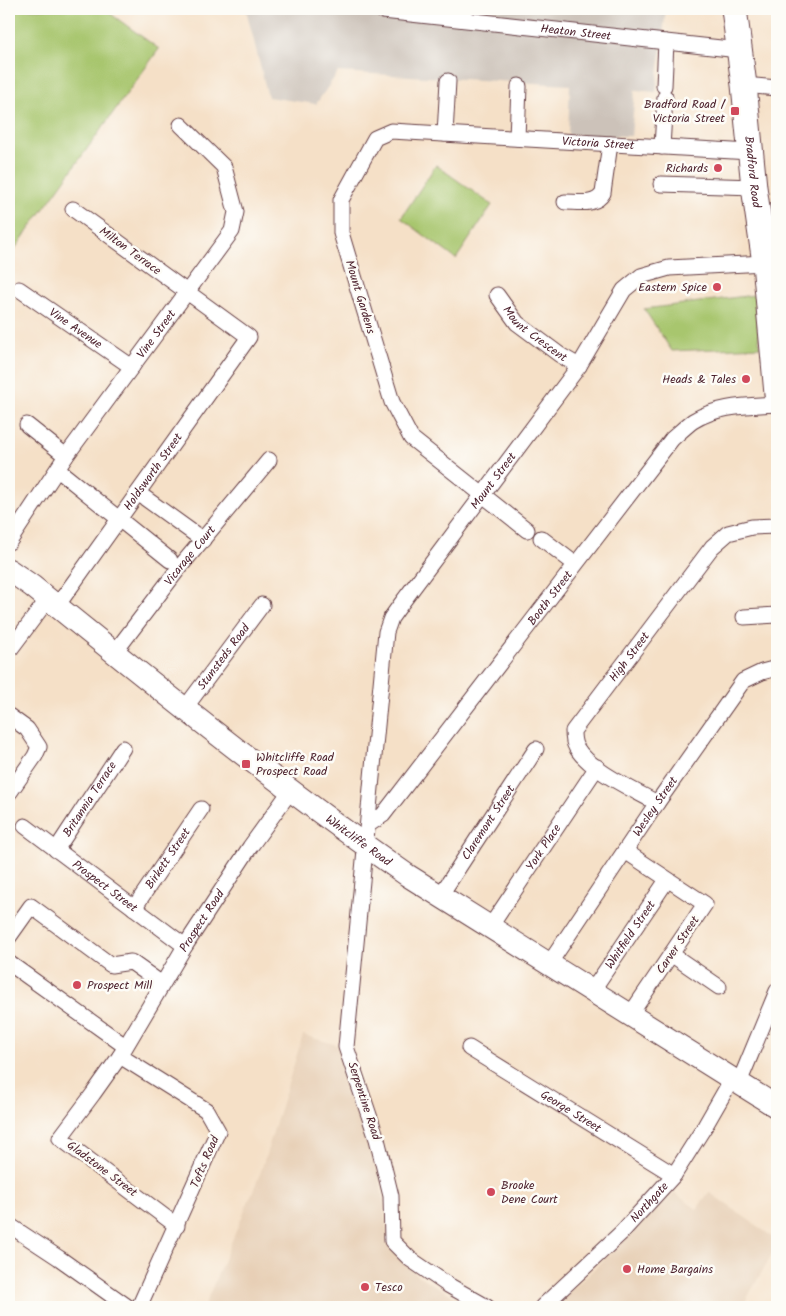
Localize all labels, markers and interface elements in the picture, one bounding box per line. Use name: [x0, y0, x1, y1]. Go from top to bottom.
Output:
street label: Heaton Street: [540, 19, 612, 45]
place label: Bradford Road / Victoria Street: [644, 95, 726, 128]
marker: Bradford Road / Victoria Street: [729, 105, 741, 117]
street label: Victoria Street: [561, 132, 635, 155]
street label: Bradford Road: [740, 135, 767, 210]
place label: Richards: [666, 159, 708, 178]
marker: Richards: [712, 162, 724, 174]
street label: Milton Terrace: [95, 222, 165, 280]
street label: Mount Gardens: [340, 258, 380, 336]
place label: Eastern Spice: [638, 278, 708, 297]
marker: Eastern Spice: [711, 281, 723, 293]
street label: Mount Crescent: [498, 302, 571, 367]
street label: Vine Avenue: [45, 303, 107, 354]
street label: Vine Street: [132, 305, 181, 362]
place label: Heads & Tales: [662, 370, 736, 389]
marker: Heads & Tales: [740, 373, 752, 385]
street label: Holdsworth Street: [119, 429, 187, 514]
street label: Mount Street: [466, 448, 521, 513]
street label: Vicarage Court: [159, 521, 220, 590]
street label: Booth Street: [523, 566, 577, 629]
street label: Stunsteds Road: [192, 619, 255, 694]
street label: High Street: [604, 627, 654, 686]
place label: Whitcliffe Road Prospect Road: [256, 748, 335, 781]
street label: Britannia Terrace: [58, 757, 122, 841]
marker: Whitcliffe Road Prospect Road: [240, 758, 252, 770]
street label: Wesley Street: [628, 772, 683, 840]
street label: Claremont Street: [457, 781, 520, 864]
street label: Whitcliffe Road: [321, 810, 396, 871]
street label: York Place: [521, 820, 566, 874]
street label: Birkett Street: [140, 824, 195, 893]
street label: Prospect Street: [68, 855, 142, 917]
street label: Prospect Road: [174, 885, 230, 955]
street label: Whitfield Street: [600, 896, 660, 973]
street label: Carver Street: [652, 912, 705, 978]
place label: Prospect Mill: [87, 976, 152, 995]
marker: Prospect Mill: [71, 979, 83, 991]
street label: Serpentine Road: [342, 1059, 386, 1144]
street label: George Street: [537, 1085, 605, 1138]
street label: Tofts Road: [186, 1132, 225, 1191]
street label: Gladstone Street: [63, 1136, 142, 1202]
place label: Brooke Dene Court: [501, 1176, 558, 1209]
street label: Northgate: [625, 1177, 673, 1227]
marker: Brooke Dene Court: [485, 1186, 497, 1198]
place label: Home Bargains: [637, 1260, 713, 1279]
marker: Home Bargains: [621, 1263, 633, 1275]
place label: Tesco: [375, 1278, 403, 1297]
marker: Tesco: [359, 1281, 371, 1293]

